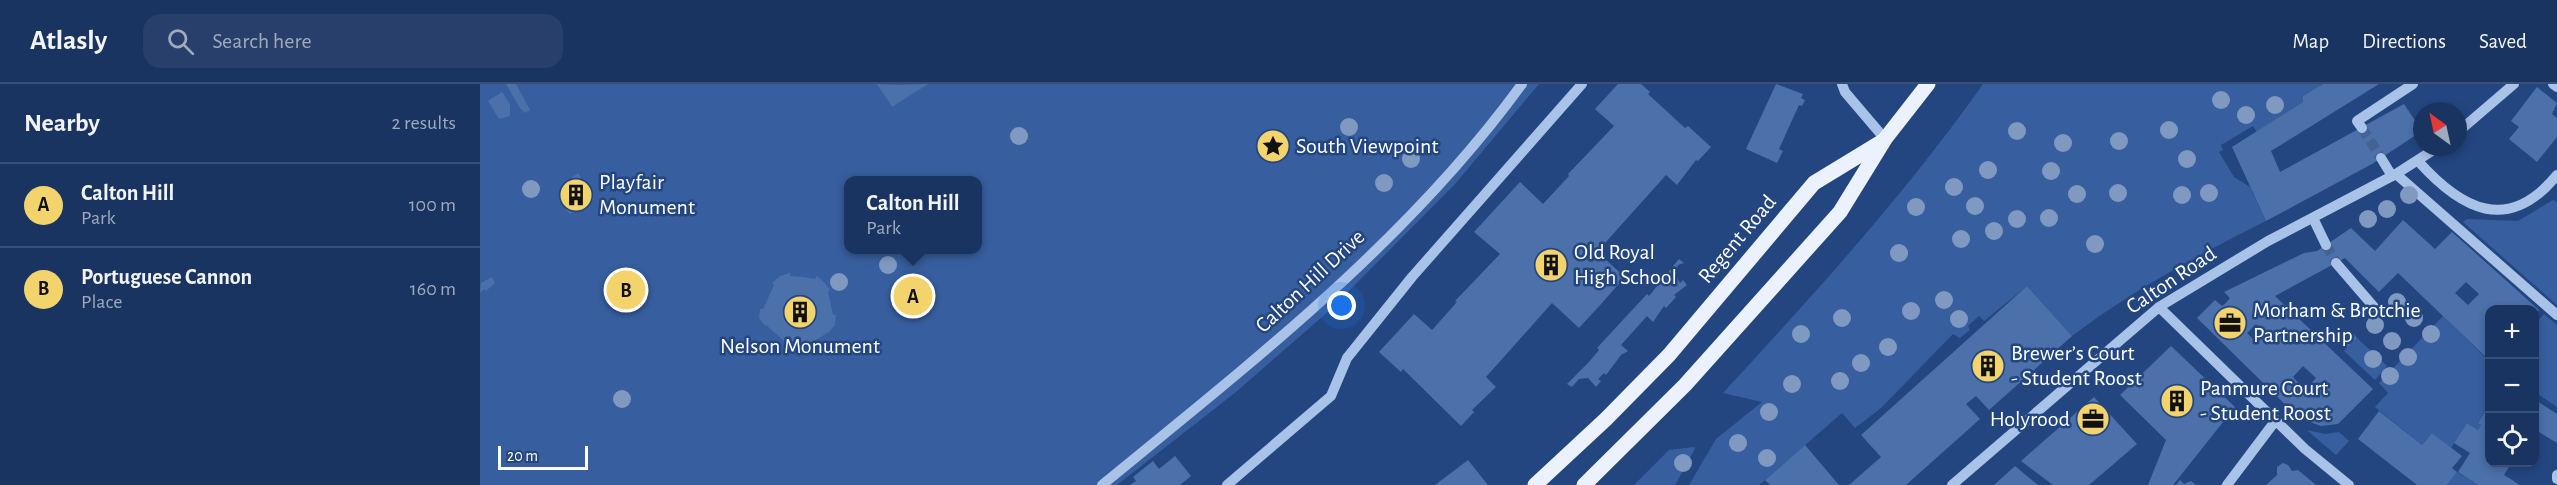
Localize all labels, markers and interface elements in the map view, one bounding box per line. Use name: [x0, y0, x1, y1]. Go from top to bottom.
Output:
search box: [143, 14, 563, 68]
icon: search: [164, 25, 197, 58]
text: Atlasly: [30, 27, 107, 55]
text: Search here: [212, 30, 312, 52]
text: Map: [2293, 31, 2329, 52]
text: Directions: [2362, 31, 2446, 52]
text: Saved: [2479, 31, 2527, 52]
north arrow: [2413, 102, 2467, 156]
text: Nearby: [24, 110, 100, 136]
text: 2 results: [392, 113, 456, 133]
place icon: South Viewpoint: [1255, 128, 1291, 164]
place label: South Viewpoint: [1296, 135, 1438, 157]
place label: Playfair Monument: [599, 171, 695, 218]
popup: [844, 176, 982, 254]
building icon: Playfair Monument: [558, 177, 594, 213]
text: Calton Hill: [81, 182, 174, 204]
street label: Regent Road: [1694, 191, 1780, 287]
text: Calton Hill: [866, 192, 960, 214]
text: A: [38, 195, 50, 215]
text: 100 m: [409, 195, 456, 215]
text: Park: [81, 208, 116, 228]
text: Park: [866, 218, 901, 238]
street label: Calton Hill Drive: [1251, 225, 1369, 337]
place label: Old Royal High School: [1574, 241, 1677, 288]
street label: Calton Road: [2122, 242, 2220, 318]
building icon: Old Royal High School: [1533, 247, 1569, 283]
text: Portuguese Cannon: [81, 266, 252, 288]
pin: B: [606, 268, 646, 312]
pin: A: [894, 274, 932, 318]
text: B: [38, 279, 49, 299]
text: 160 m: [410, 279, 456, 299]
your location: [1327, 291, 1356, 320]
text: Place: [81, 292, 122, 312]
building icon: Nelson Monument: [782, 294, 818, 330]
place label: Morham & Brotchie Partnership: [2253, 299, 2421, 346]
office icon: Morham & Brotchie Partnership: [2212, 305, 2248, 341]
map controls: [2485, 305, 2539, 467]
button: +: [2485, 305, 2539, 359]
place label: Nelson Monument: [720, 335, 880, 357]
place label: Brewer’s Court - Student Roost: [2011, 342, 2142, 389]
building icon: Brewer’s Court - Student Roost: [1970, 348, 2006, 384]
button: −: [2485, 359, 2539, 413]
place label: Panmure Court - Student Roost: [2200, 377, 2331, 424]
building icon: Panmure Court - Student Roost: [2159, 383, 2195, 419]
office icon: Holyrood: [2075, 401, 2111, 437]
place label: Holyrood: [1990, 408, 2070, 430]
button: locate: [2485, 413, 2539, 467]
scale bar: [498, 443, 588, 470]
text: 20 m: [507, 448, 538, 464]

